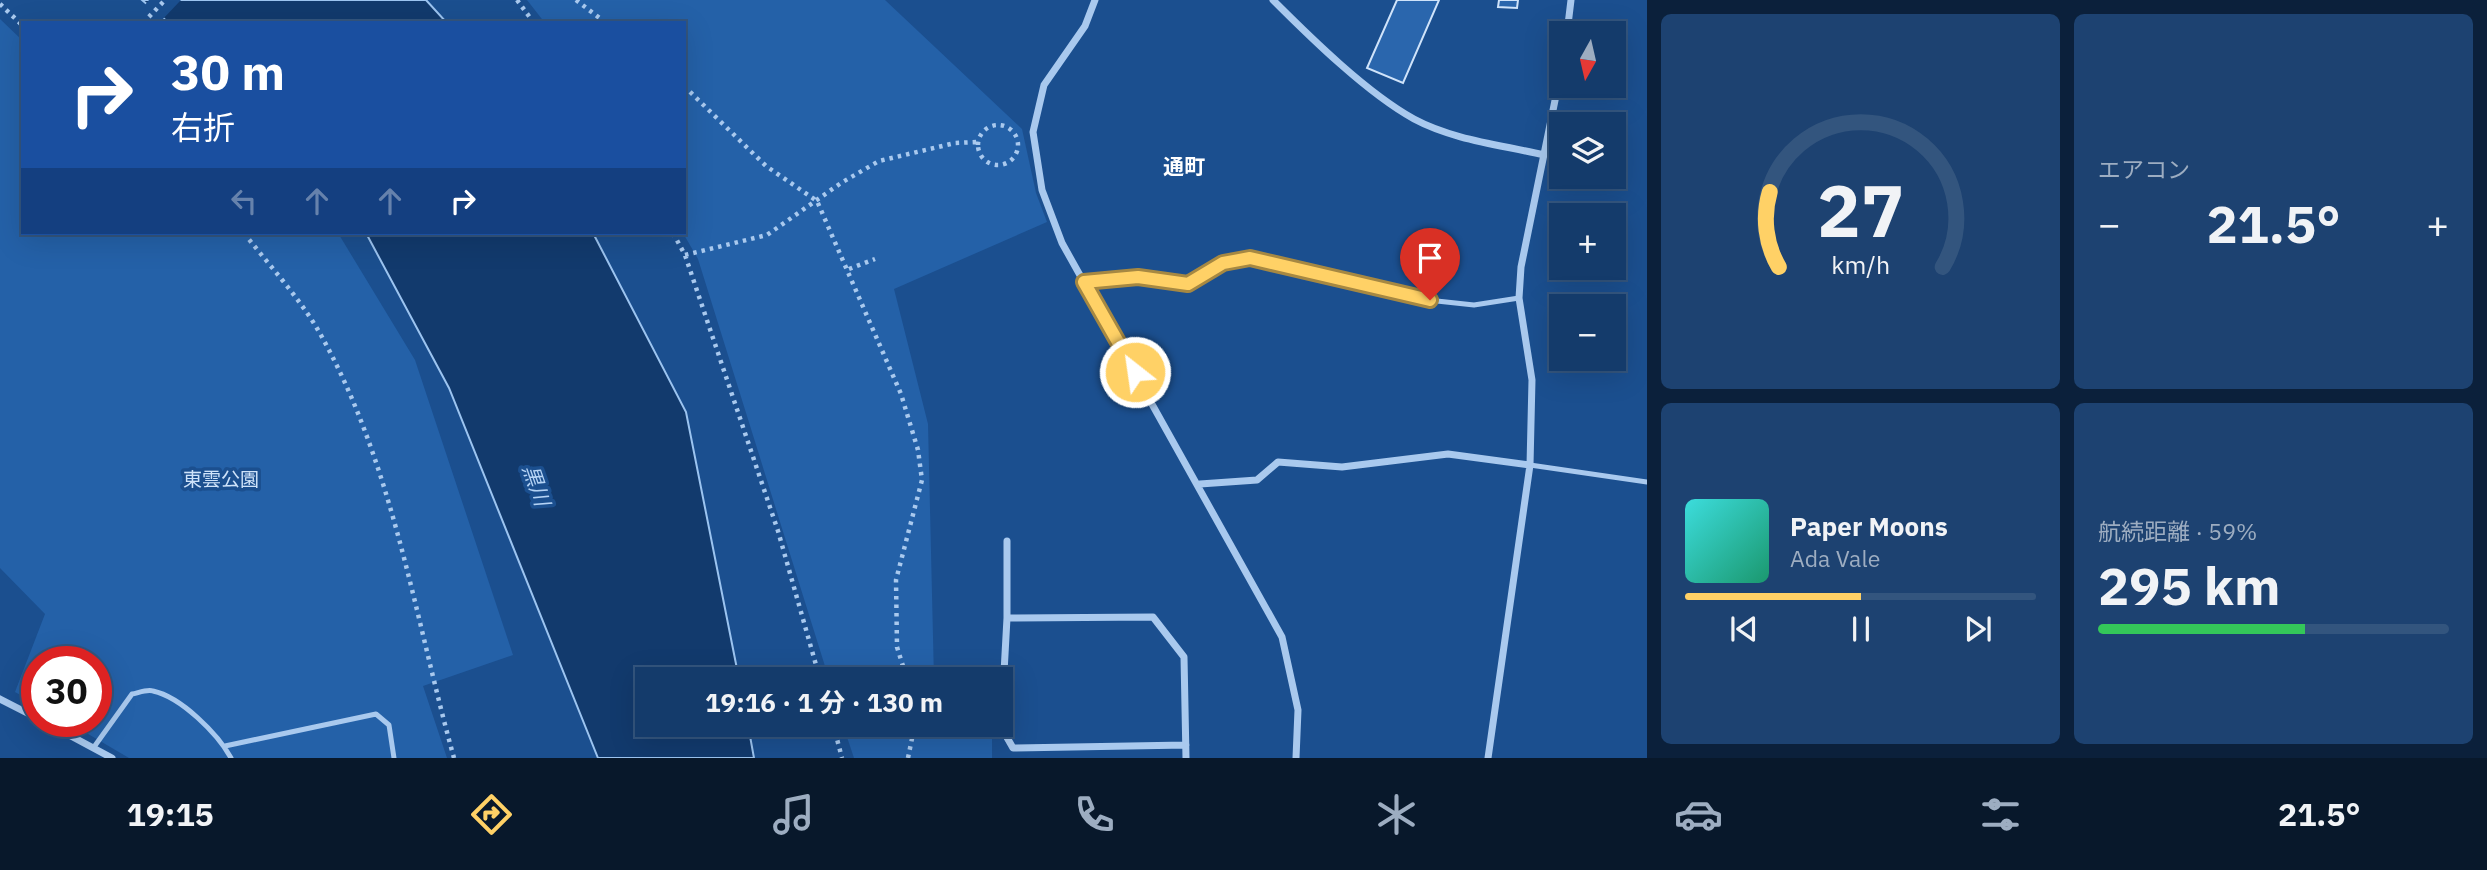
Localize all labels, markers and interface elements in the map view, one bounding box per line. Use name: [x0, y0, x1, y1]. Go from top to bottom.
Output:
north arrow: [1549, 21, 1626, 98]
map controls: [1549, 21, 1626, 371]
text: 30 m: [171, 40, 285, 103]
icon: right: [56, 49, 147, 140]
text: 右折: [171, 106, 235, 148]
button: layers: [1549, 112, 1626, 189]
district label: 通町: [1163, 152, 1205, 180]
text: エアコン: [2098, 154, 2190, 184]
text: 27: [1817, 163, 1904, 258]
icon: left: [225, 182, 263, 220]
icon: ahead: [298, 182, 336, 220]
icon: ahead: [371, 182, 409, 220]
icon: right: [444, 182, 482, 220]
text: 21.5°: [2206, 190, 2341, 257]
text: −: [2098, 199, 2121, 248]
text: +: [2426, 199, 2449, 248]
button: +: [1549, 203, 1626, 280]
pin: [1400, 228, 1460, 300]
icon: arrive: [1411, 239, 1449, 277]
text: km/h: [1831, 248, 1890, 281]
button: −: [1549, 294, 1626, 371]
position arrow: [1098, 335, 1172, 409]
water label: 黒川: [517, 461, 558, 511]
park label: 東雲公園: [183, 467, 259, 491]
text: Paper Moons: [1790, 509, 1948, 543]
text: 航続距離 · 59%: [2098, 516, 2257, 546]
text: Ada Vale: [1790, 543, 1880, 573]
text: 295 km: [2098, 552, 2280, 619]
icon: previous: [1725, 610, 1763, 648]
icon: pause: [1842, 610, 1880, 648]
icon: next: [1959, 610, 1997, 648]
speed limit sign: 30: [21, 646, 112, 737]
text: 19:16 · 1 分 · 130 m: [705, 685, 943, 719]
icon: directions: [467, 790, 516, 839]
icon: music: [769, 790, 818, 839]
icon: phone: [1070, 790, 1119, 839]
icon: climate: [1372, 790, 1421, 839]
icon: car: [1674, 790, 1723, 839]
icon: filters: [1976, 790, 2025, 839]
text: 19:15: [126, 793, 214, 835]
text: 21.5°: [2278, 793, 2361, 835]

